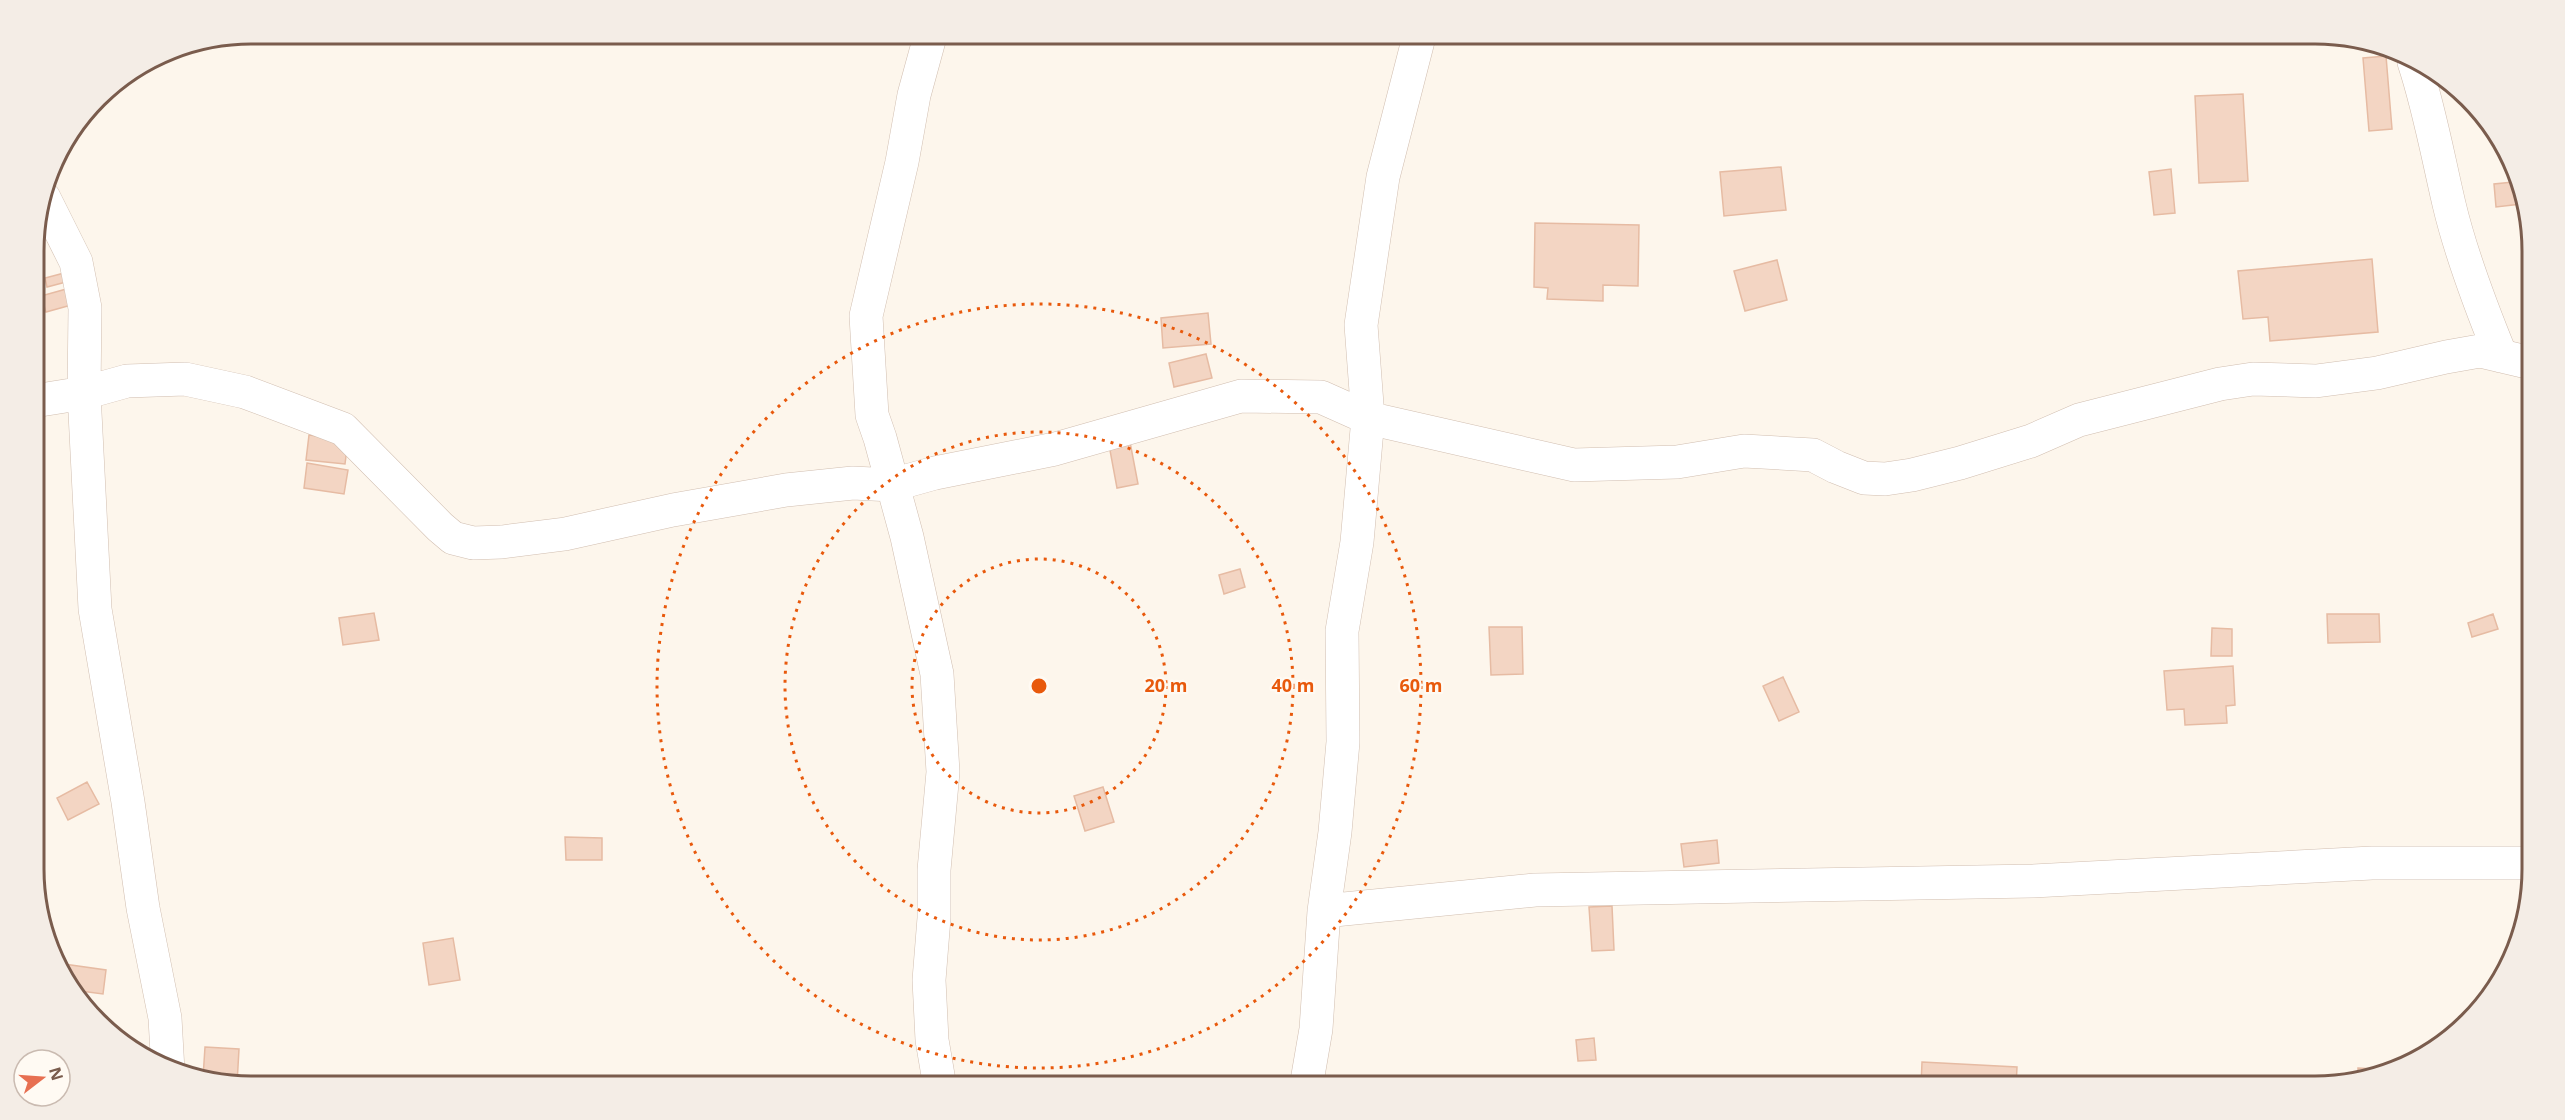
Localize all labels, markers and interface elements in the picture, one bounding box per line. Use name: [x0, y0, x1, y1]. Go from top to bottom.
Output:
text: 20 m: [1145, 673, 1187, 697]
text: 40 m: [1272, 673, 1314, 697]
text: 60 m: [1400, 673, 1442, 697]
centre of rings: [1029, 676, 1049, 696]
north arrow: [12, 1048, 72, 1108]
text: N: [44, 1064, 69, 1083]

